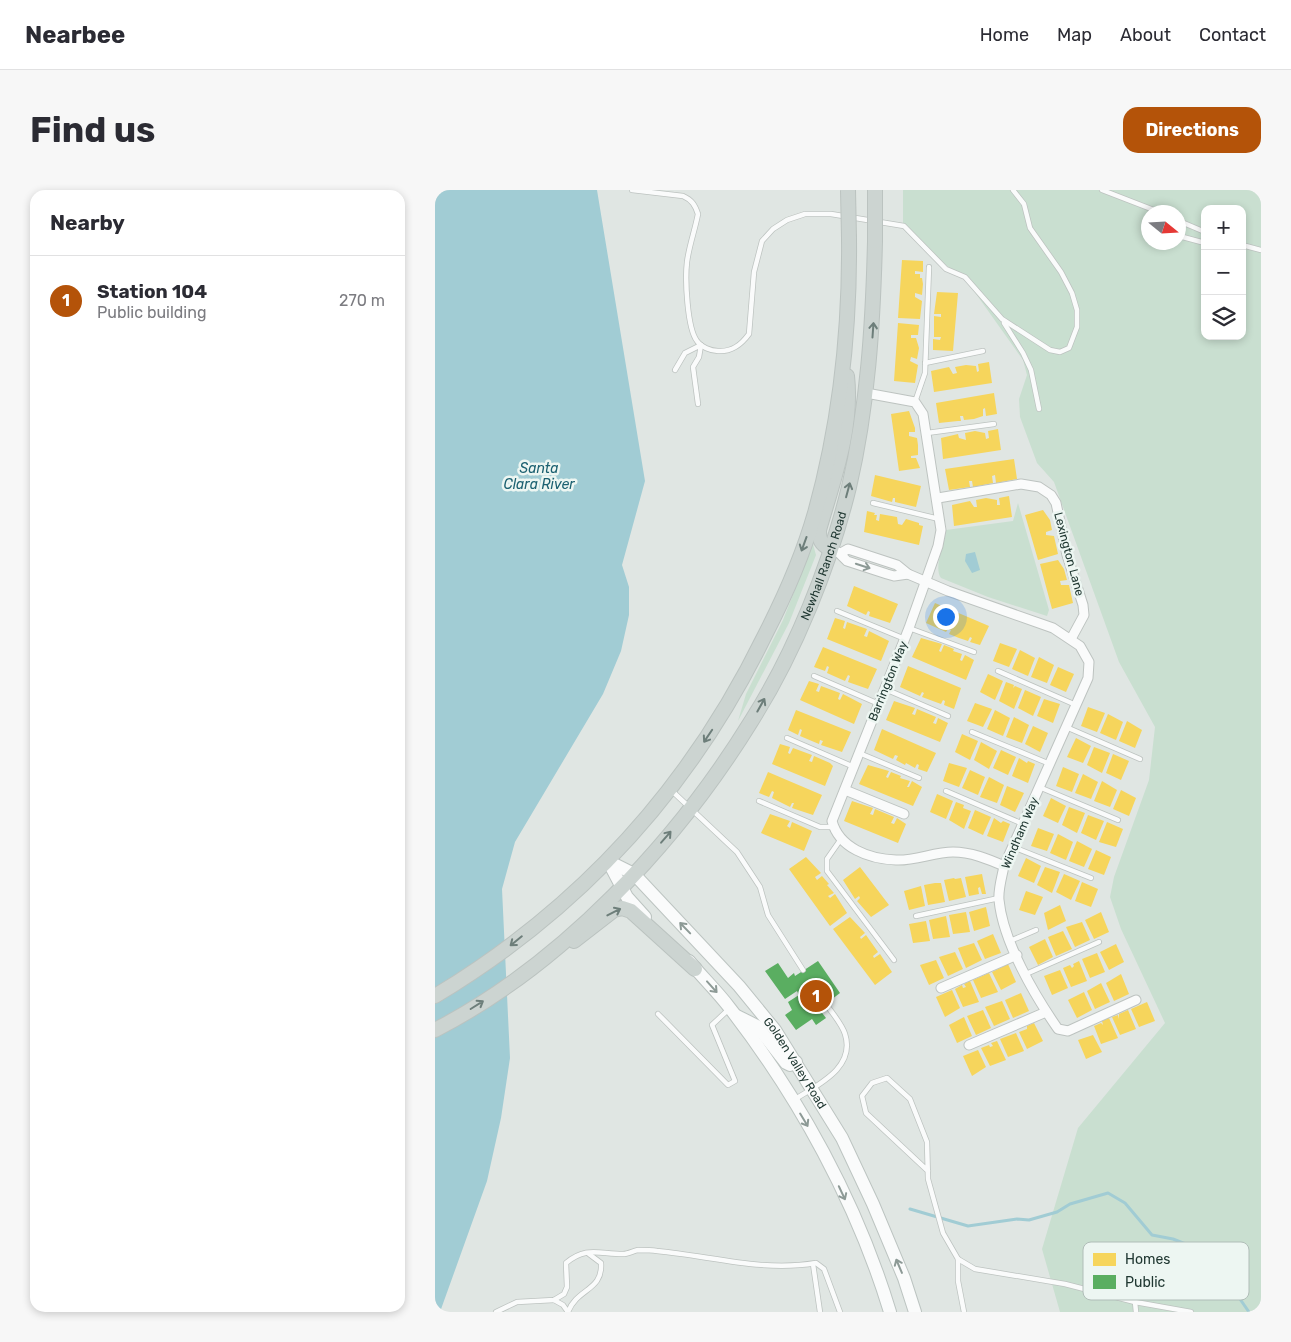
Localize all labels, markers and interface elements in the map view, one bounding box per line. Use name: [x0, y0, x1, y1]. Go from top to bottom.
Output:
text: Nearbee: [25, 21, 125, 49]
text: Home: [980, 24, 1029, 46]
text: Map: [1057, 24, 1092, 46]
text: About: [1120, 24, 1171, 46]
text: Contact: [1199, 24, 1266, 46]
button: Directions: [1123, 107, 1261, 153]
text: Find us: [30, 109, 155, 151]
north arrow: [1141, 205, 1186, 250]
map controls: [1201, 205, 1246, 340]
button: +: [1201, 205, 1246, 250]
text: Nearby: [50, 210, 125, 235]
button: −: [1201, 250, 1246, 295]
text: Station 104: [97, 280, 207, 303]
text: 1: [62, 291, 70, 310]
text: 270 m: [339, 291, 385, 310]
button: layers: [1201, 295, 1246, 340]
text: Public building: [97, 303, 207, 322]
one-way arrow: [868, 322, 877, 338]
water label: Santa Clara River: [503, 460, 575, 493]
one-way arrow: [843, 483, 853, 499]
street label: Newhall Ranch Road: [798, 510, 849, 622]
street label: Lexington Lane: [1051, 511, 1087, 598]
one-way arrow: [799, 536, 808, 551]
one-way arrow: [854, 562, 870, 571]
your location: [933, 604, 959, 630]
street label: Barrington Way: [866, 639, 911, 723]
one-way arrow: [757, 698, 766, 713]
one-way arrow: [703, 729, 713, 743]
street label: Windham Way: [999, 795, 1042, 871]
one-way arrow: [660, 830, 672, 843]
one-way arrow: [606, 907, 621, 917]
one-way arrow: [679, 922, 691, 934]
one-way arrow: [510, 936, 523, 947]
pin: 1: [800, 977, 832, 1015]
one-way arrow: [706, 981, 718, 994]
one-way arrow: [469, 1000, 483, 1010]
street label: Golden Valley Road: [761, 1015, 829, 1111]
one-way arrow: [800, 1113, 810, 1127]
one-way arrow: [838, 1185, 847, 1200]
legend: [1083, 1242, 1249, 1300]
text: Homes: [1125, 1251, 1170, 1268]
one-way arrow: [894, 1259, 904, 1274]
text: Public: [1125, 1274, 1166, 1291]

